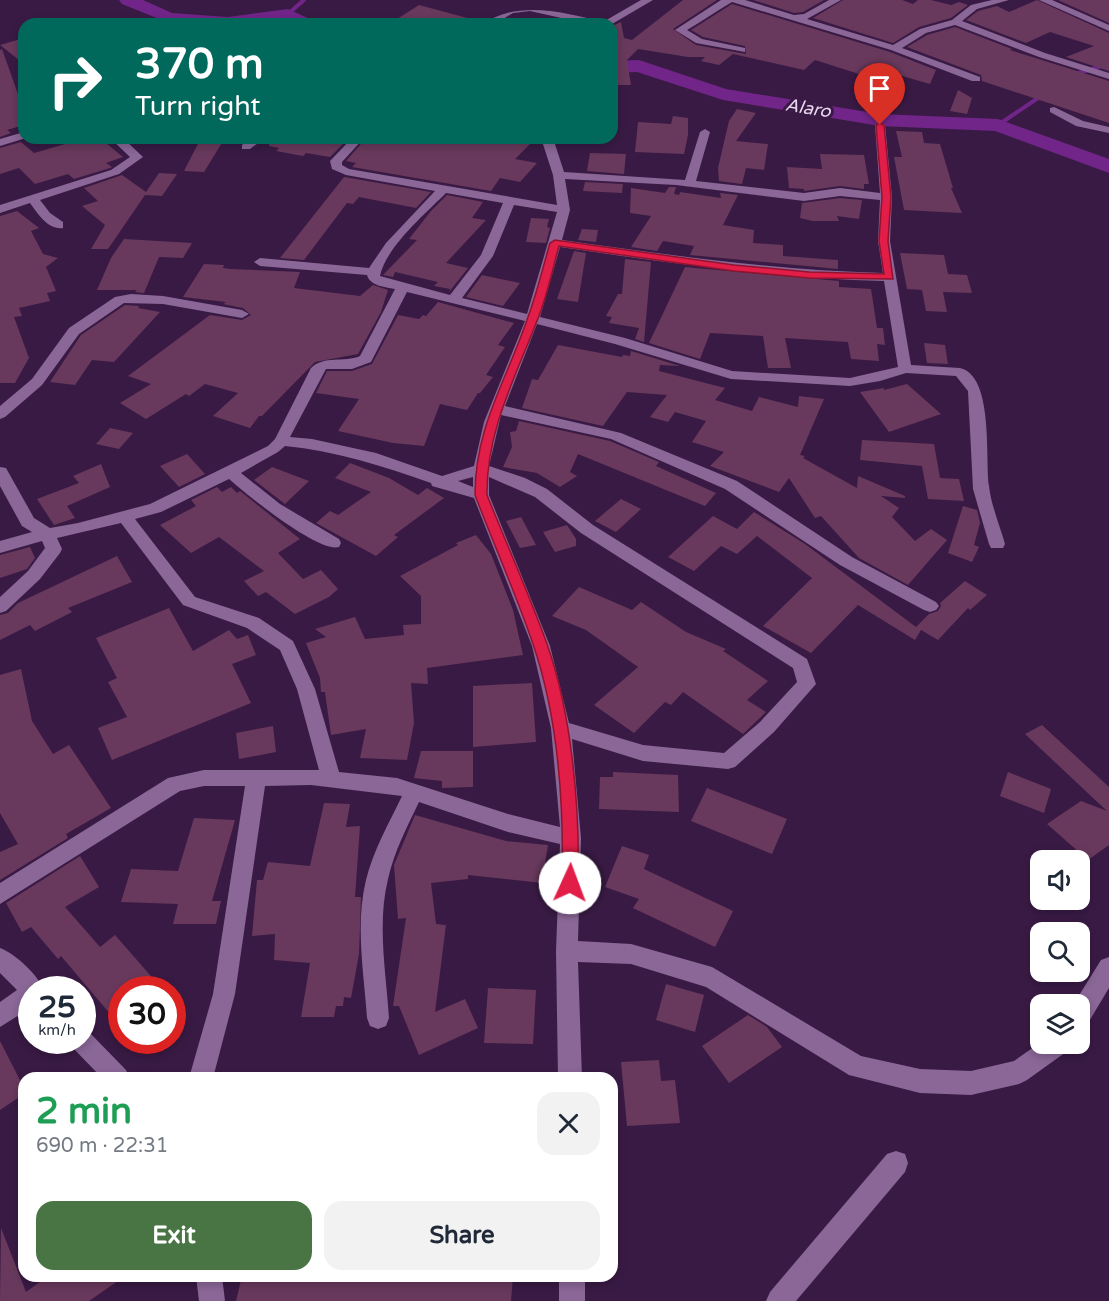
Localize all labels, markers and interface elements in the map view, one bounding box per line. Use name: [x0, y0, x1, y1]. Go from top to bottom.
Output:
text: 370 m: [135, 39, 264, 90]
icon: right: [36, 42, 114, 120]
pin: [854, 63, 905, 125]
icon: arrive: [863, 72, 896, 105]
text: Turn right: [135, 90, 261, 123]
water label: Alaro: [784, 94, 833, 123]
map controls: [1030, 850, 1090, 1054]
button: sound: [1030, 850, 1090, 910]
position arrow: [538, 851, 602, 915]
button: search: [1030, 922, 1090, 982]
speed limit sign: 30: [108, 976, 186, 1054]
text: 25: [38, 989, 76, 1026]
button: layers: [1030, 994, 1090, 1054]
text: km/h: [38, 1021, 76, 1039]
text: 2 min: [36, 1090, 132, 1133]
button: close: [537, 1092, 600, 1155]
text: 690 m · 22:31: [36, 1134, 168, 1158]
button: Exit: [36, 1201, 312, 1270]
button: Share: [324, 1201, 600, 1270]

